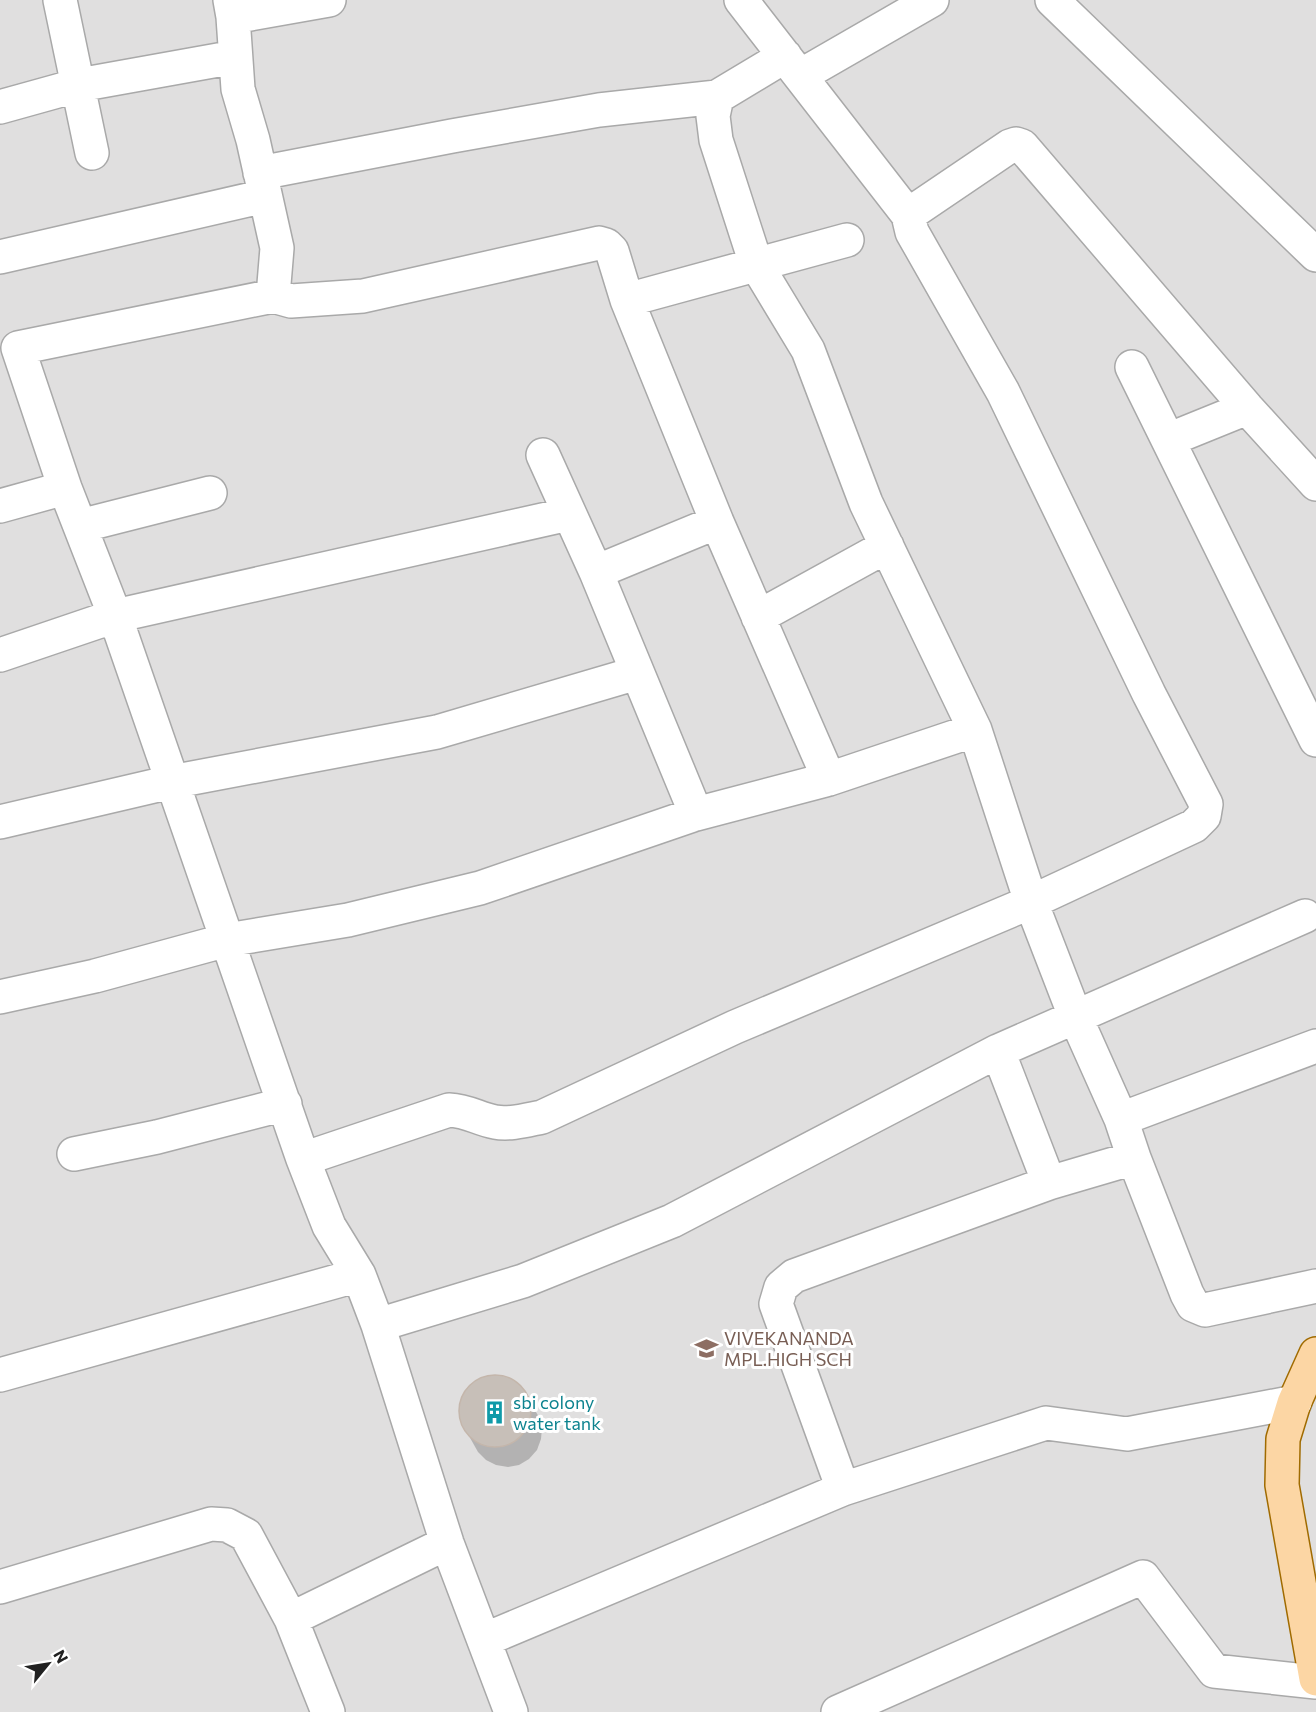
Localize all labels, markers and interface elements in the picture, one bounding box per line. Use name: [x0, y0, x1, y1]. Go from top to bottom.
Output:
place label: VIVEKANANDA MPL.HIGH SCH: [724, 1327, 854, 1370]
school or university icon: VIVEKANANDA MPL.HIGH SCH: [693, 1336, 719, 1362]
place label: sbi colony water tank: [513, 1391, 601, 1434]
building icon: sbi colony water tank: [482, 1400, 508, 1426]
north arrow: [18, 1634, 78, 1694]
text: N: [50, 1646, 73, 1666]

